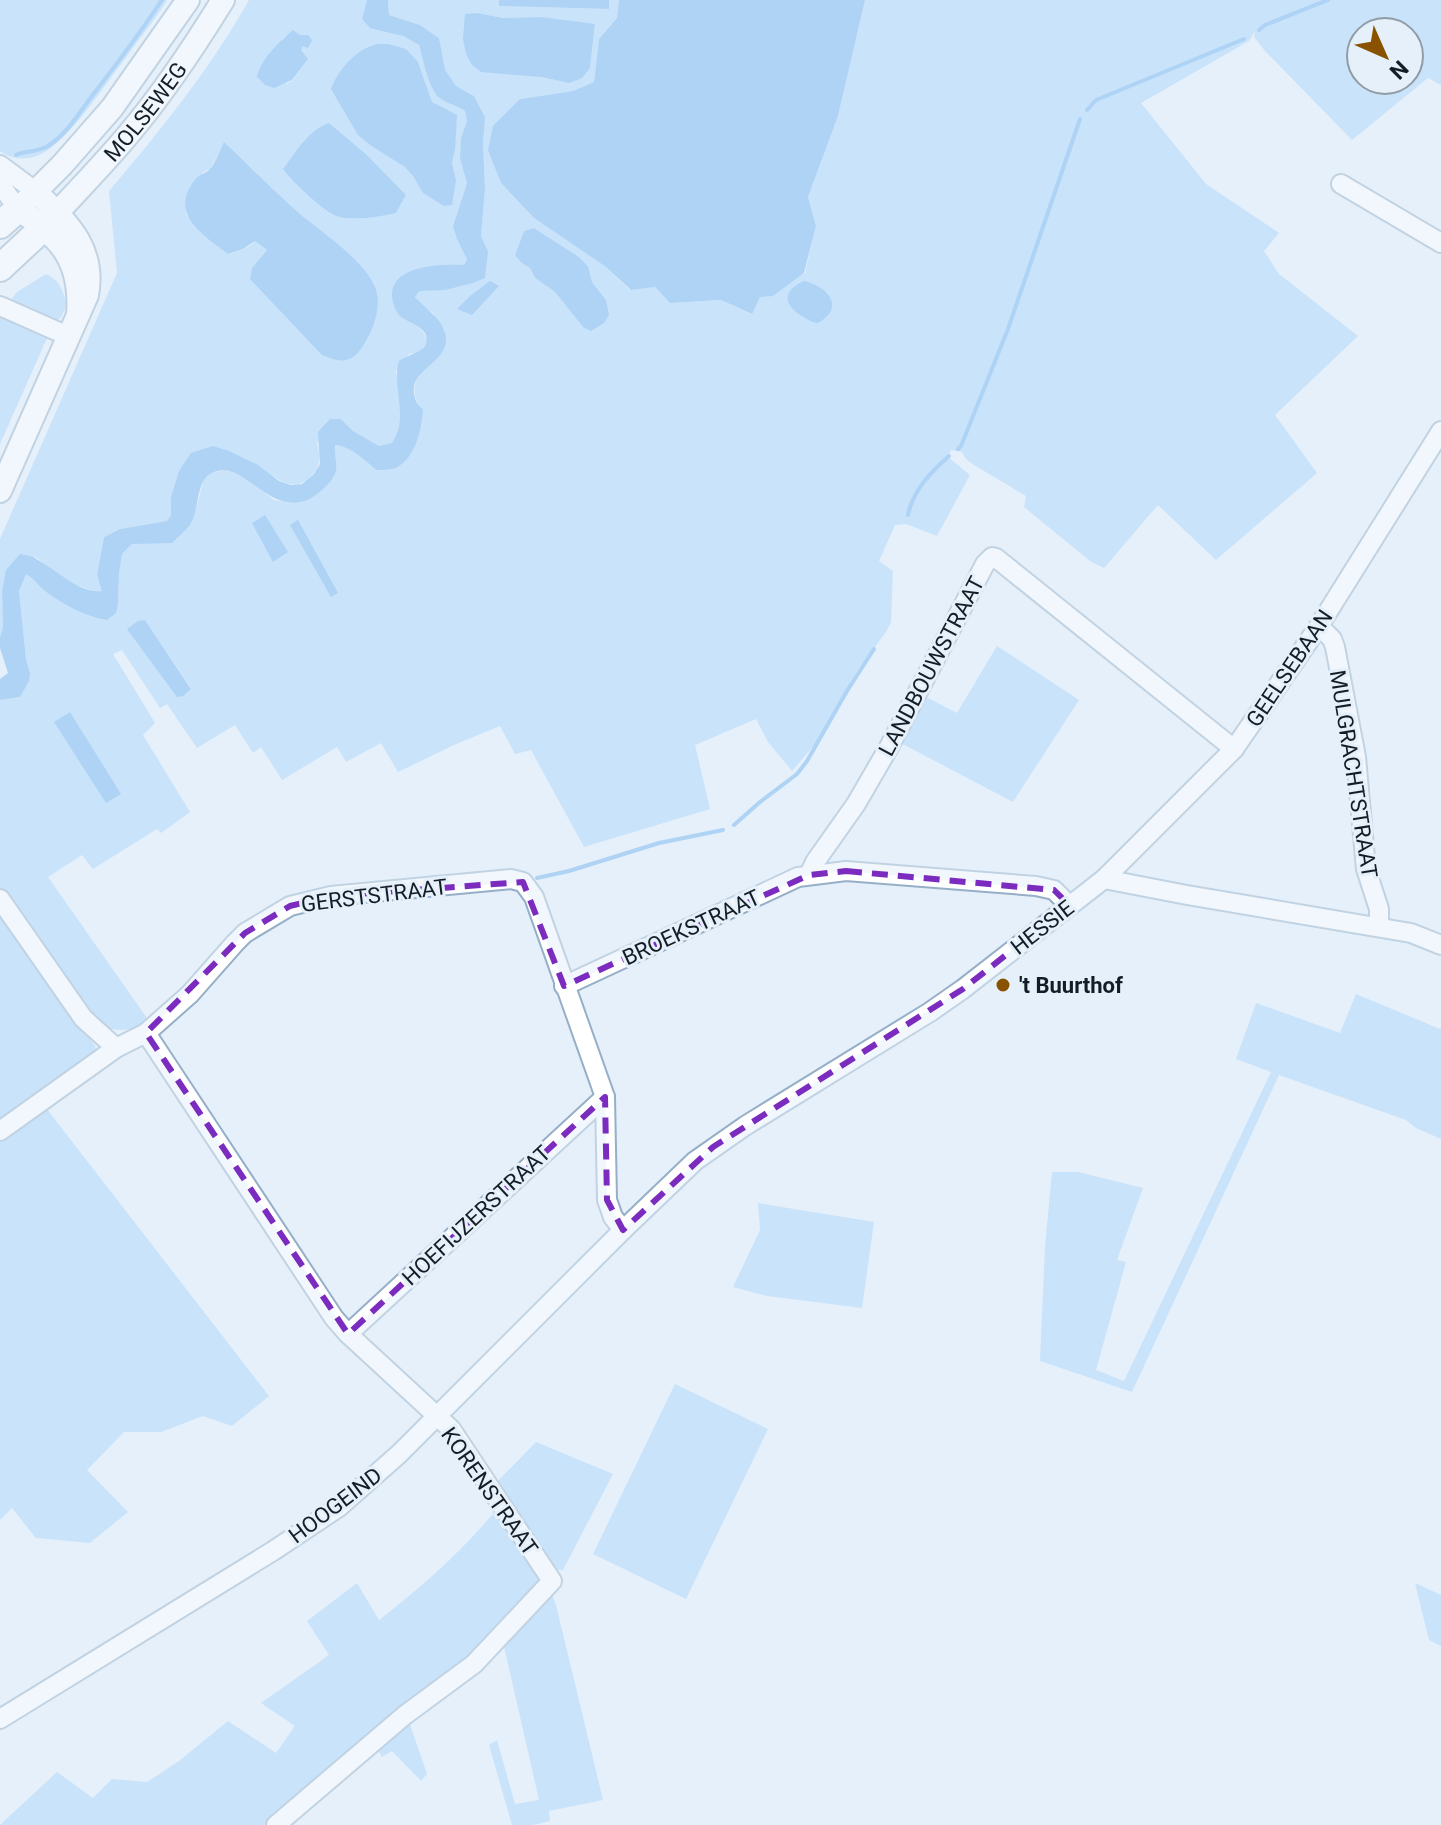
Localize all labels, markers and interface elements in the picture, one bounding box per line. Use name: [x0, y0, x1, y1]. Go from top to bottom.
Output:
north arrow: [1345, 16, 1425, 96]
text: N: [1384, 55, 1413, 84]
street label: MOLSEWEG: [99, 58, 192, 166]
street label: LANDBOUWSTRAAT: [874, 572, 989, 760]
street label: GEELSEBAAN: [1241, 605, 1338, 731]
street label: MULGRACHTSTRAAT: [1325, 668, 1382, 880]
street label: GERSTSTRAAT: [299, 874, 449, 917]
street label: BROEKSTRAAT: [618, 885, 764, 970]
street label: HESSIE: [1006, 895, 1079, 960]
place label: 't Buurthof: [1019, 973, 1123, 998]
marker: 't Buurthof: [994, 976, 1012, 994]
street label: HOEFIJZERSTRAAT: [397, 1140, 555, 1290]
street label: KORENSTRAAT: [436, 1422, 543, 1560]
street label: HOOGEIND: [284, 1462, 387, 1548]

